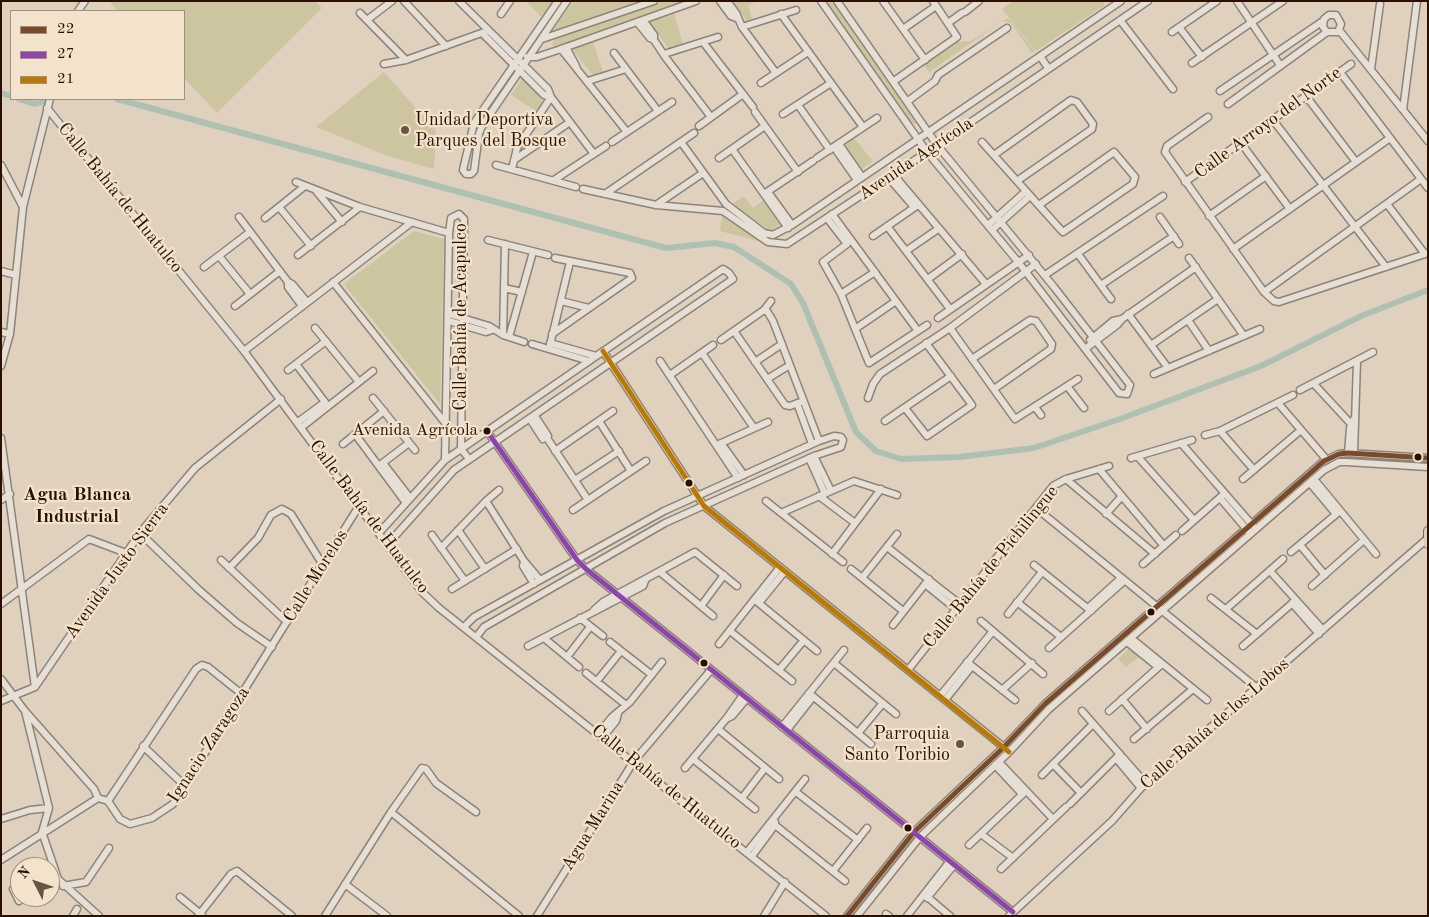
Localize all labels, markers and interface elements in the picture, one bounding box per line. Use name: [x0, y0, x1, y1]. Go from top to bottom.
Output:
legend: [10, 10, 185, 100]
text: 22: [57, 22, 74, 37]
text: 27: [57, 47, 74, 62]
street label: Calle Arroyo del Norte: [1190, 62, 1346, 184]
text: 21: [57, 72, 74, 87]
place label: Unidad Deportiva Parques del Bosque: [415, 109, 566, 152]
street label: Avenida Agrícola: [855, 113, 977, 205]
street label: Calle Bahía de Huatulco: [53, 119, 187, 277]
marker: Unidad Deportiva Parques del Bosque: [399, 124, 411, 136]
street label: Calle Bahía de Acapulco: [450, 223, 472, 411]
place label: Avenida Agrícola: [352, 421, 478, 441]
marker: Avenida Agrícola: [482, 426, 492, 436]
street label: Calle Bahía de Huatulco: [304, 436, 434, 598]
unlabelled marker: [1413, 452, 1423, 462]
unlabelled marker: [684, 478, 694, 488]
street label: Calle Bahía de Pichilingue: [919, 481, 1063, 653]
district label: Agua Blanca Industrial: [23, 484, 131, 528]
street label: Avenida Justo Sierra: [60, 499, 174, 643]
street label: Calle Morelos: [279, 526, 353, 626]
unlabelled marker: [1146, 607, 1156, 617]
street label: Calle Bahía de los Lobos: [1136, 653, 1294, 795]
unlabelled marker: [699, 658, 709, 668]
street label: Ignacio Zaragoza: [163, 683, 255, 807]
street label: Calle Bahía de Huatulco: [587, 720, 745, 854]
place label: Parroquia Santo Toribio: [844, 723, 950, 766]
marker: Parroquia Santo Toribio: [954, 738, 966, 750]
street label: Agua Marina: [557, 777, 629, 875]
unlabelled marker: [903, 823, 913, 833]
north arrow: [10, 857, 60, 907]
text: N: [16, 864, 33, 881]

